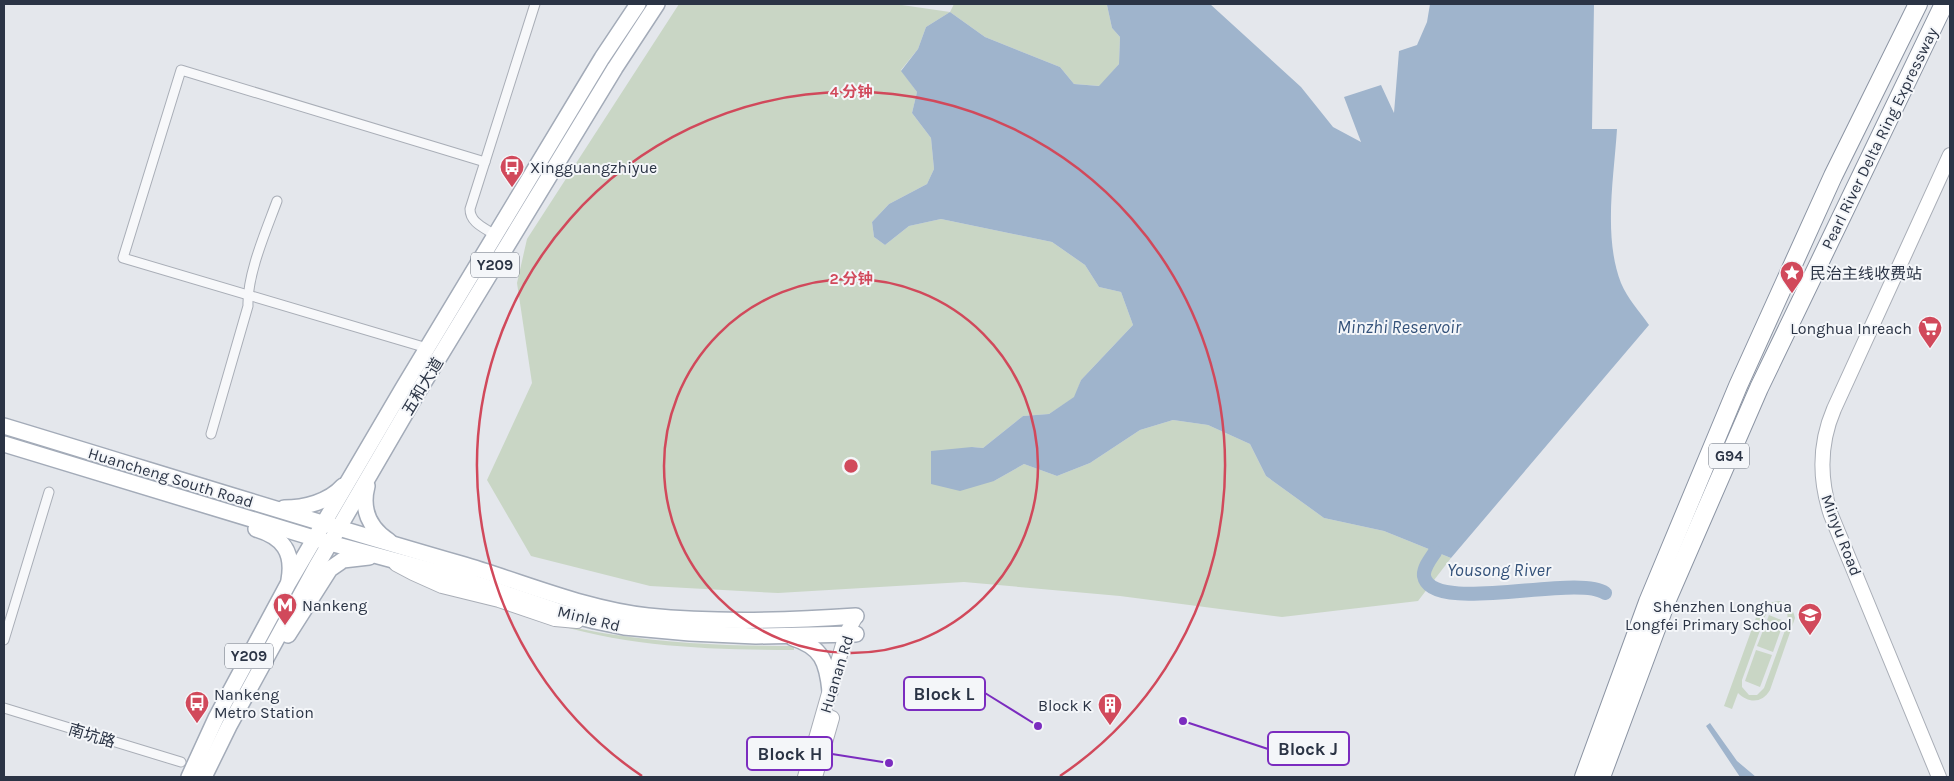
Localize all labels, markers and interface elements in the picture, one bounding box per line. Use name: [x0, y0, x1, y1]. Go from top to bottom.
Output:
street label: Pearl River Delta Ring Expressway: [1817, 24, 1942, 252]
text: 4 分钟: [830, 83, 872, 101]
bus stop icon: Xingguangzhiyue: [499, 154, 525, 188]
place label: Xingguangzhiyue: [530, 158, 657, 177]
road number: Y209: [471, 252, 519, 278]
place icon: 民治主线收费站: [1779, 260, 1805, 294]
place label: 民治主线收费站: [1810, 264, 1922, 283]
text: 2 分钟: [830, 270, 872, 288]
supermarket icon: Longhua Inreach: [1917, 315, 1943, 349]
water label: Minzhi Reservoir: [1337, 316, 1462, 338]
place label: Longhua Inreach: [1790, 319, 1912, 338]
street label: 五和大道: [398, 354, 447, 419]
street label: Huancheng South Road: [86, 443, 256, 512]
road number: G94: [1709, 444, 1749, 468]
centre of rings: [842, 457, 860, 475]
street label: Minyu Road: [1817, 492, 1866, 579]
water label: Yousong River: [1447, 559, 1552, 581]
metro station icon: Nankeng: [272, 592, 298, 626]
place label: Nankeng: [302, 596, 367, 615]
place label: Shenzhen Longhua Longfei Primary School: [1625, 597, 1792, 634]
street label: Minle Rd: [556, 602, 622, 635]
school or university icon: Shenzhen Longhua Longfei Primary School: [1797, 602, 1823, 636]
street label: Huanan Rd: [816, 633, 857, 715]
road number: Y209: [225, 644, 273, 668]
callout: Block L: [904, 677, 985, 710]
text: Block L: [914, 683, 975, 705]
place label: Nankeng Metro Station: [214, 685, 314, 722]
bus stop icon: Nankeng Metro Station: [184, 690, 210, 724]
building icon: Block K: [1097, 692, 1123, 726]
place label: Block K: [1038, 696, 1092, 715]
street label: 南坑路: [66, 719, 118, 752]
callout: Block J: [1268, 732, 1349, 765]
callout: Block H: [747, 737, 832, 770]
text: Block J: [1278, 738, 1338, 760]
text: Block H: [758, 743, 822, 765]

